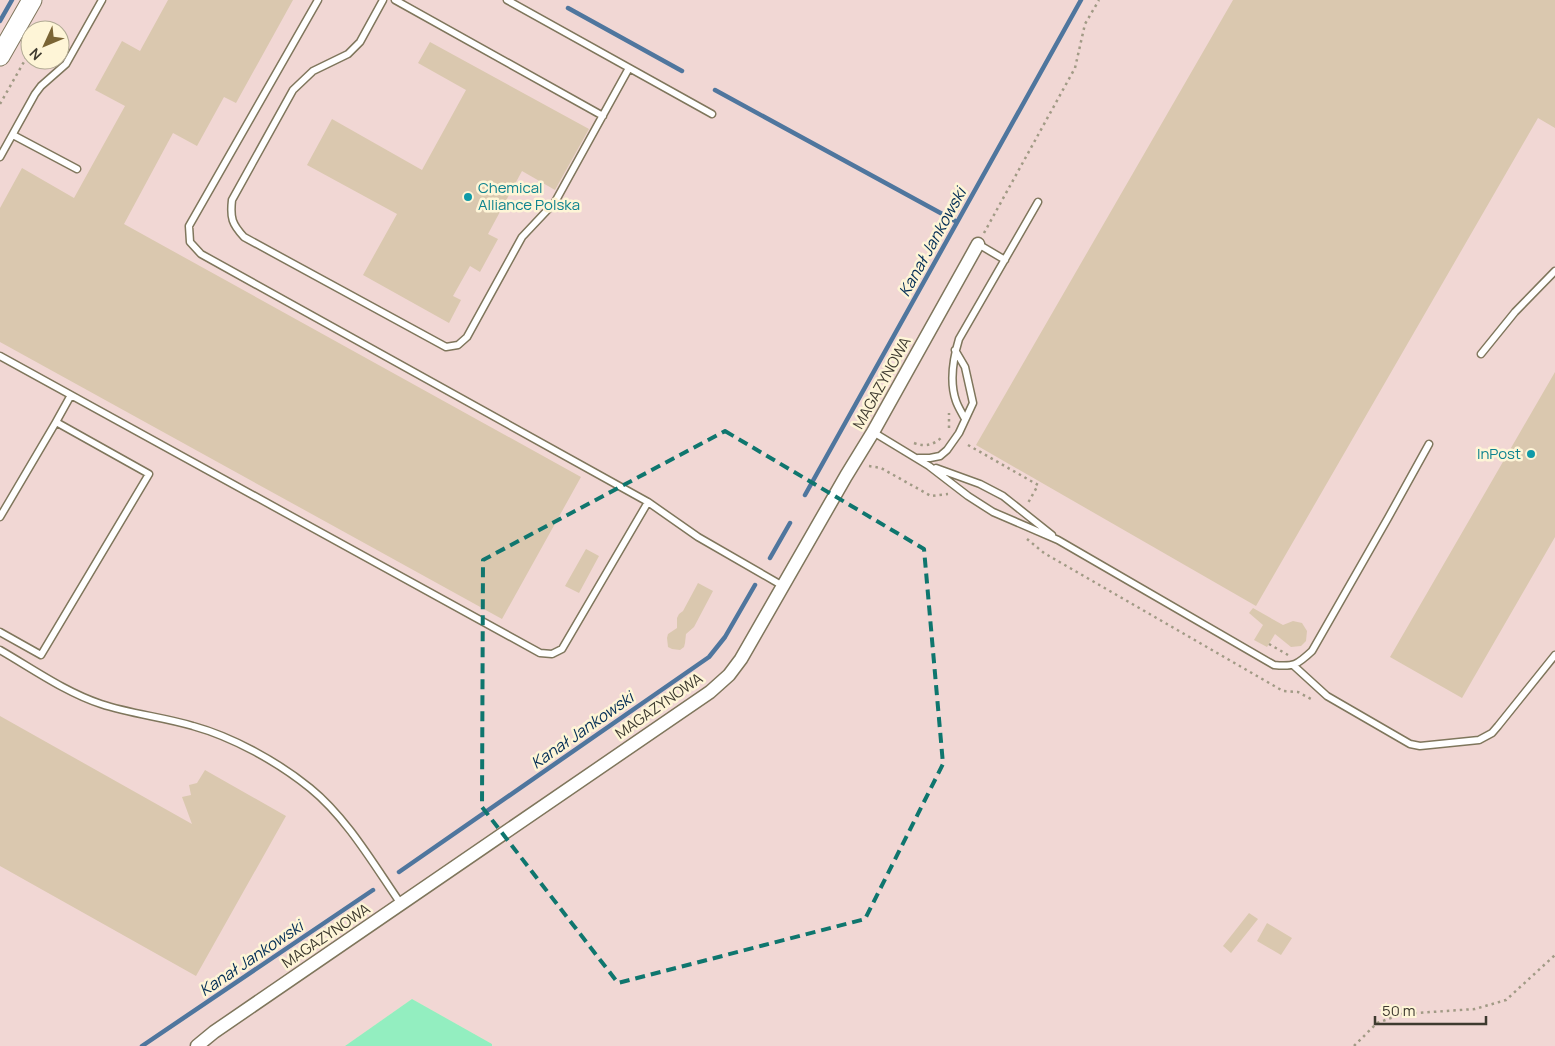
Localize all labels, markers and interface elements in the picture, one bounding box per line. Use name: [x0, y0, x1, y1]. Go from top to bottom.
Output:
north arrow: [20, 20, 70, 70]
text: N: [25, 44, 46, 65]
place label: Chemical Alliance Polska: [478, 177, 580, 215]
water label: Kanał Jankowski: [893, 182, 972, 300]
marker: Chemical Alliance Polska: [462, 191, 474, 203]
street label: MAGAZYNOWA: [848, 333, 916, 433]
place label: InPost: [1477, 443, 1521, 464]
marker: InPost: [1525, 448, 1537, 460]
street label: MAGAZYNOWA: [611, 667, 707, 744]
water label: Kanał Jankowski: [526, 685, 640, 774]
street label: MAGAZYNOWA: [277, 898, 374, 973]
water label: Kanał Jankowski: [195, 914, 309, 1001]
scale bar: [1375, 994, 1486, 1026]
text: 50 m: [1382, 1000, 1416, 1021]

